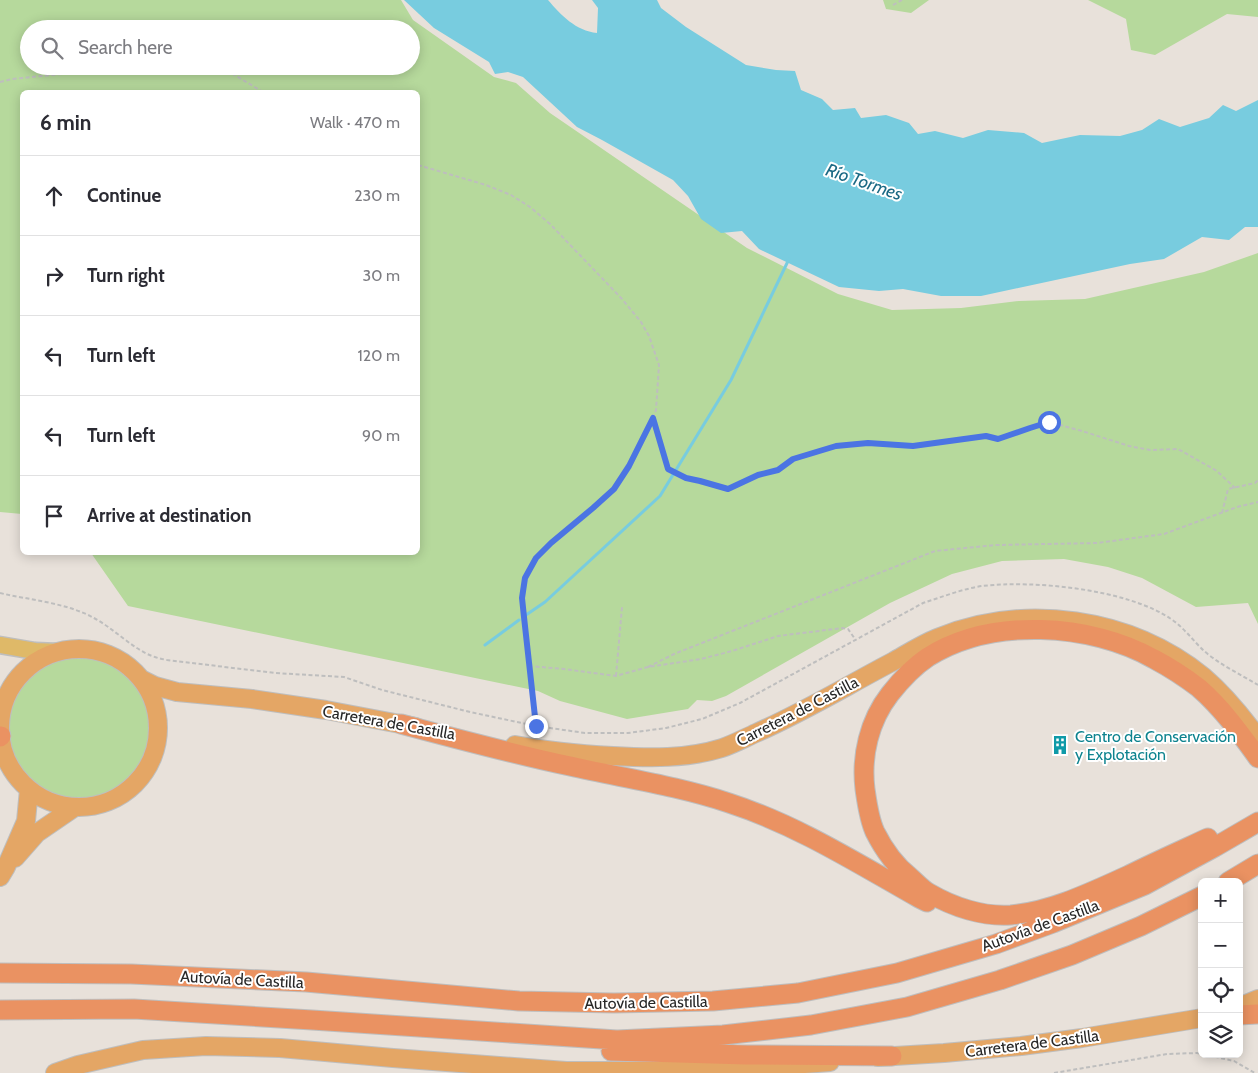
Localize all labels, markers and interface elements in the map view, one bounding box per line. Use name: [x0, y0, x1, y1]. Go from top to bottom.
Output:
search box: [20, 20, 420, 75]
icon: search: [38, 34, 66, 62]
text: Search here: [78, 36, 172, 59]
text: 6 min: [40, 110, 91, 135]
text: Walk · 470 m: [310, 113, 400, 132]
water label: Río Tormes: [823, 159, 905, 205]
icon: ahead: [40, 182, 68, 210]
text: Continue: [87, 184, 161, 207]
text: 230 m: [354, 186, 400, 205]
icon: right: [40, 262, 68, 290]
text: Turn right: [87, 264, 165, 287]
text: 30 m: [363, 266, 400, 285]
icon: left: [40, 342, 68, 370]
text: Turn left: [87, 344, 155, 367]
text: 120 m: [358, 346, 400, 365]
route start: [1038, 411, 1061, 434]
icon: left: [40, 422, 68, 450]
text: Turn left: [87, 424, 155, 447]
text: 90 m: [362, 426, 400, 445]
icon: arrive: [40, 502, 68, 530]
text: Arrive at destination: [87, 504, 251, 527]
street label: Carretera de Castilla: [733, 672, 862, 750]
street label: Carretera de Castilla: [321, 701, 457, 744]
route end: [525, 715, 548, 738]
place label: Centro de Conservación y Explotación: [1075, 727, 1236, 764]
building icon: Centro de Conservación y Explotación: [1049, 734, 1071, 756]
map controls: [1198, 878, 1243, 1058]
button: +: [1198, 878, 1243, 923]
street label: Autovía de Castilla: [979, 895, 1102, 956]
button: −: [1198, 923, 1243, 968]
street label: Autovía de Castilla: [180, 967, 304, 992]
button: locate: [1198, 968, 1243, 1013]
street label: Autovía de Castilla: [584, 992, 708, 1013]
button: layers: [1198, 1013, 1243, 1058]
street label: Carretera de Castilla: [964, 1026, 1100, 1061]

